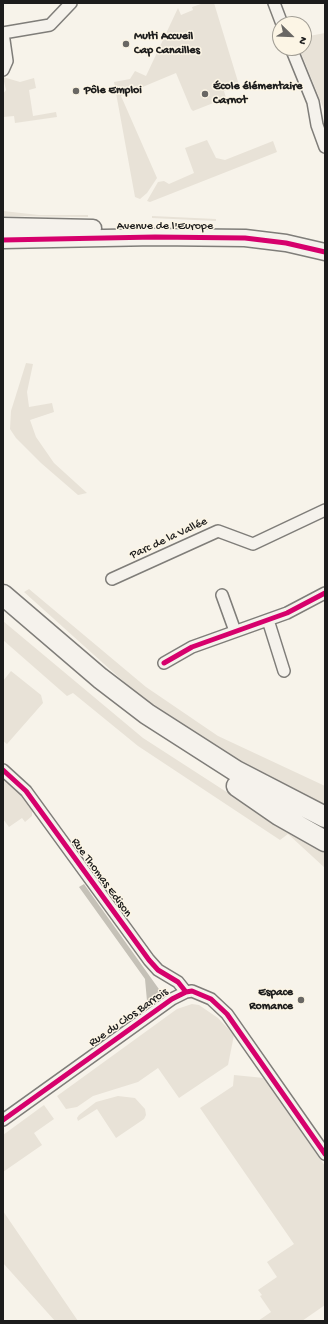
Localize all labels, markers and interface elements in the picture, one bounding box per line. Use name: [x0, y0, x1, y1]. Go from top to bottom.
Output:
north arrow: [272, 16, 312, 56]
place label: Multi Accueil Cap Canailles: [134, 30, 200, 58]
text: N: [295, 35, 309, 46]
marker: Multi Accueil Cap Canailles: [121, 39, 131, 49]
place label: École élémentaire Carnot: [213, 80, 303, 108]
place label: Pôle Emploi: [84, 84, 142, 98]
marker: Pôle Emploi: [71, 86, 81, 96]
marker: École élémentaire Carnot: [200, 89, 210, 99]
street label: Avenue de l'Europe: [117, 220, 213, 234]
street label: Parc de la Vallée: [128, 515, 210, 563]
street label: Rue Thomas Edison: [68, 836, 134, 920]
street label: Rue du Clos Barrois: [87, 985, 171, 1051]
place label: Espace Romance: [249, 986, 293, 1014]
marker: Espace Romance: [296, 995, 306, 1005]

